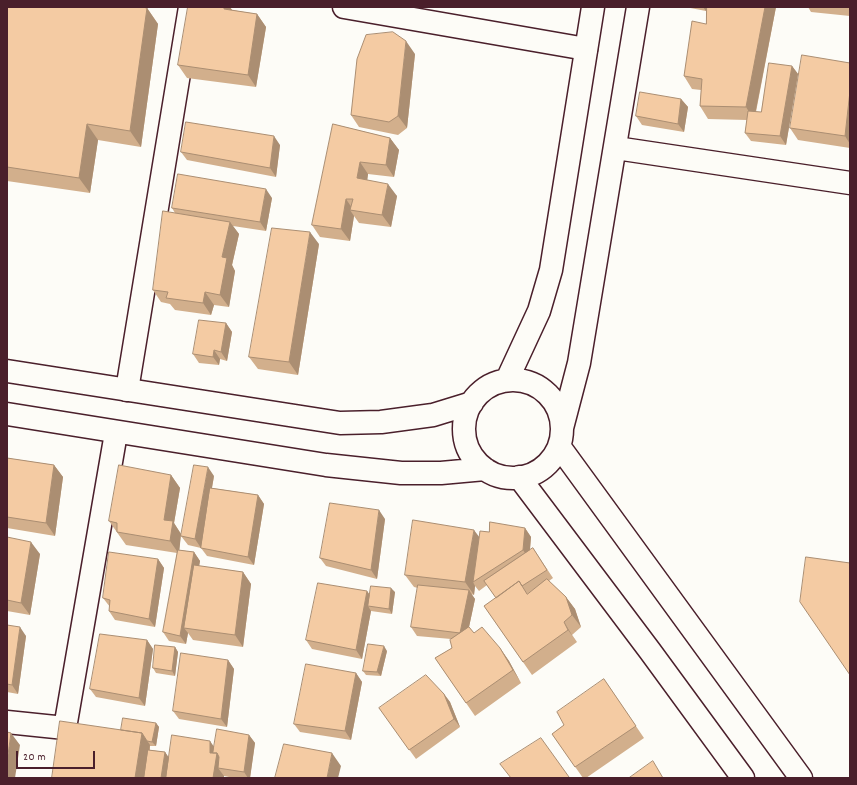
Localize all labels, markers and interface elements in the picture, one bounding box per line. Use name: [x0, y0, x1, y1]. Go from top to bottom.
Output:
scale bar: [18, 743, 97, 769]
text: 20 m: [23, 749, 46, 766]

